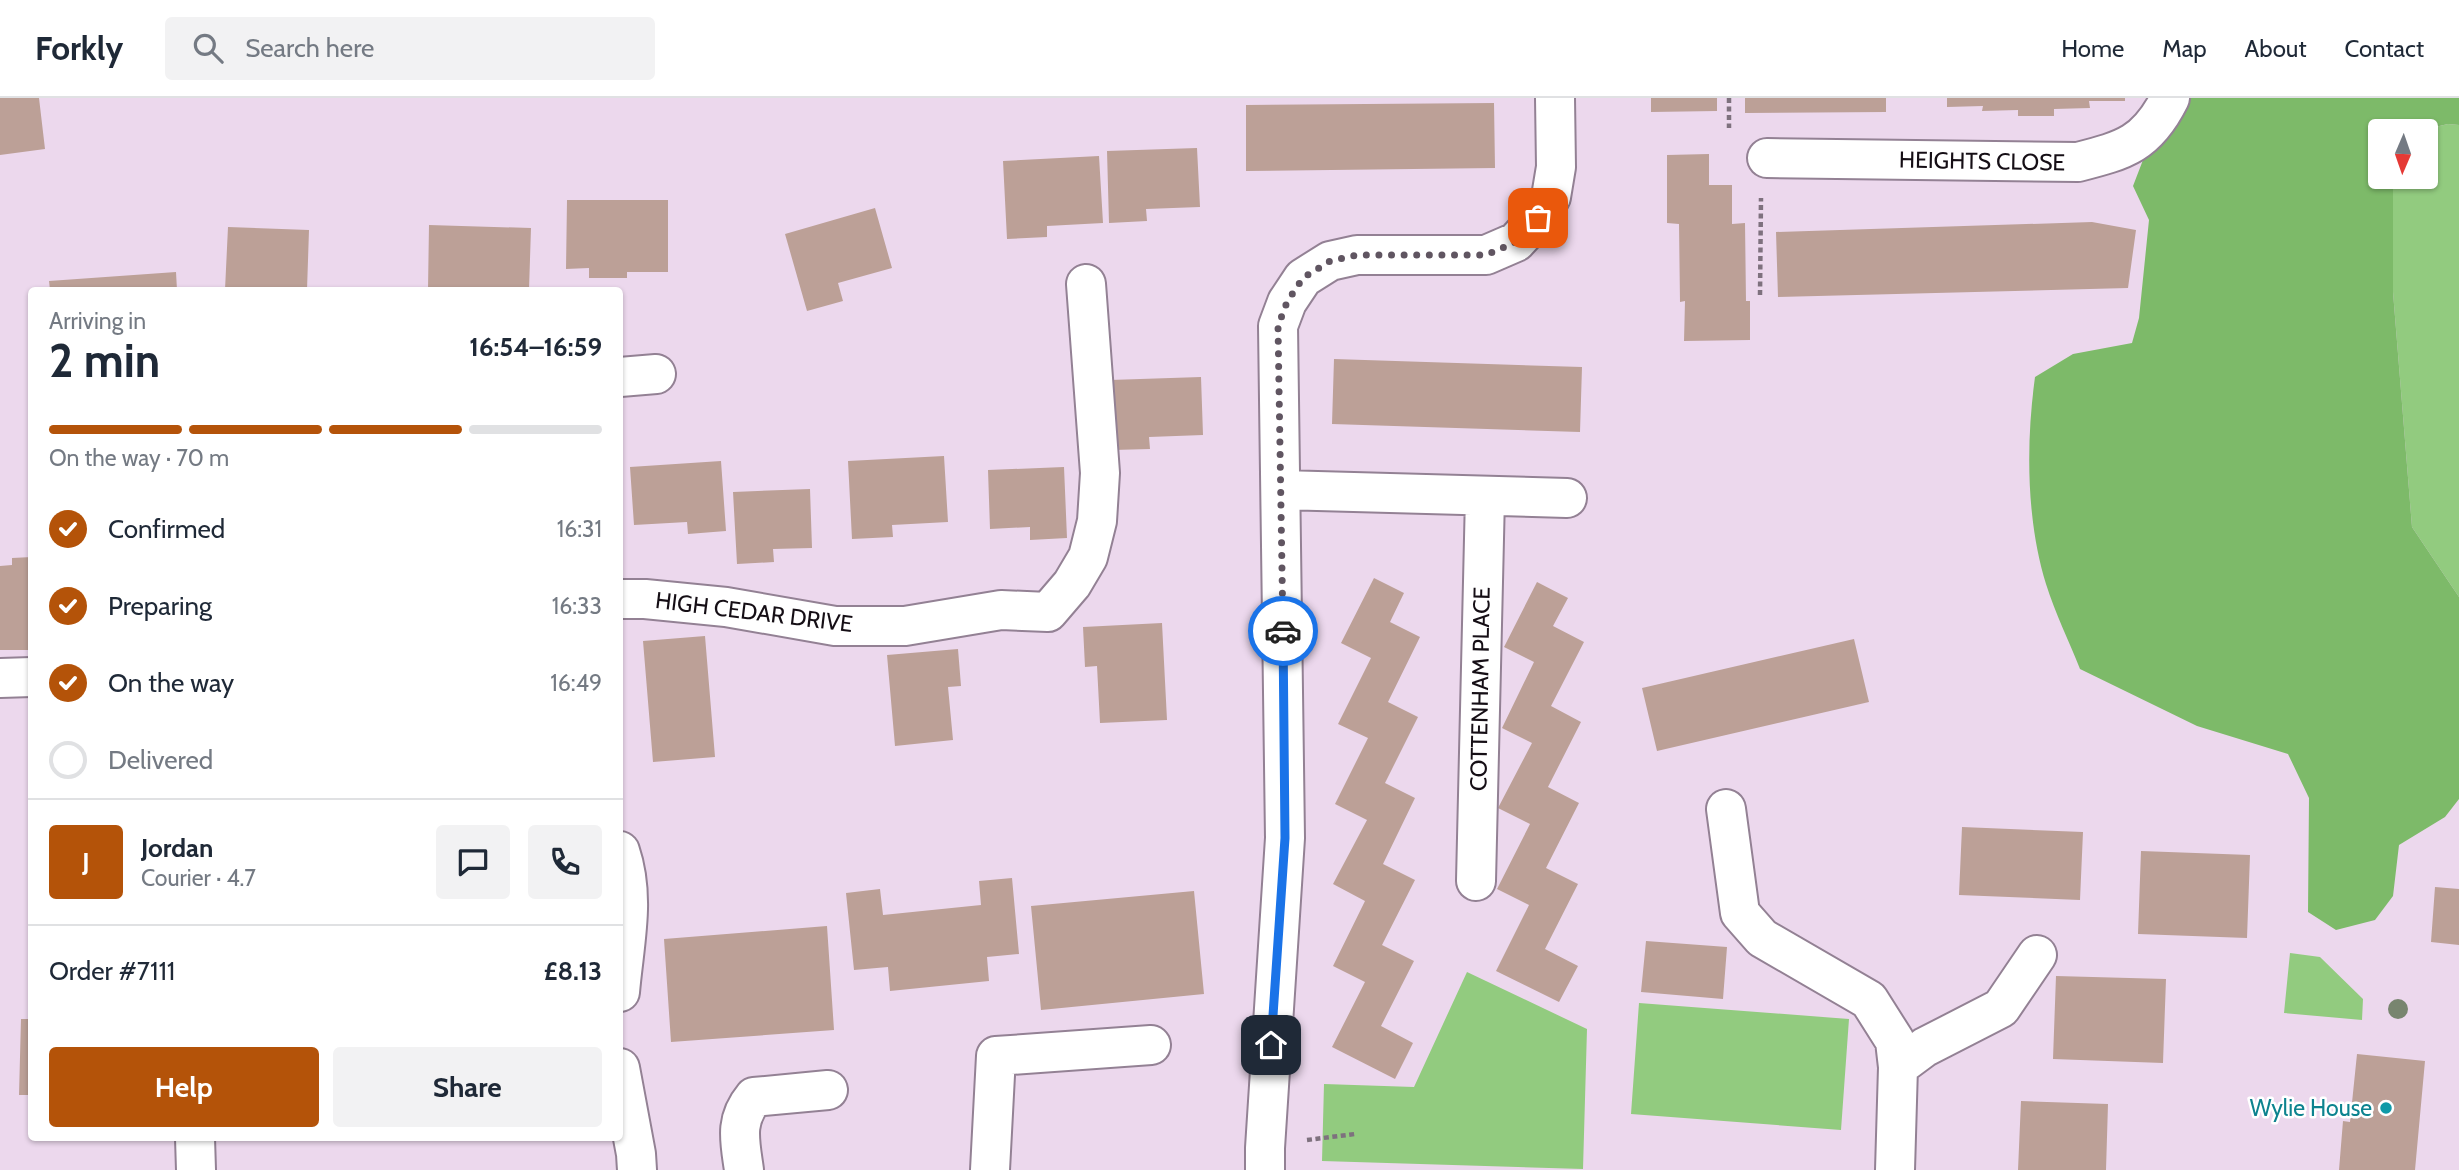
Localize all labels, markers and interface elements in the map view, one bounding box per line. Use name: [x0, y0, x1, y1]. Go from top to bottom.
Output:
search box: [165, 17, 655, 80]
text: Forkly: [35, 28, 123, 68]
icon: search: [189, 29, 227, 67]
text: Search here: [245, 32, 374, 64]
text: Home: [2061, 34, 2124, 63]
text: Map: [2162, 34, 2207, 63]
text: About: [2245, 34, 2307, 63]
text: Contact: [2345, 34, 2424, 63]
north arrow: [2368, 119, 2438, 189]
map controls: [2368, 119, 2438, 189]
street label: HEIGHTS CLOSE: [1899, 146, 2065, 176]
pin: [1508, 188, 1568, 248]
icon: bag: [1519, 199, 1557, 237]
text: Arriving in: [49, 307, 146, 335]
text: 16:54–16:59: [469, 331, 602, 363]
text: 2 min: [49, 333, 160, 389]
text: On the way · 70 m: [49, 444, 229, 472]
icon: check: [49, 510, 87, 548]
text: Confirmed: [108, 513, 225, 545]
text: 16:31: [557, 515, 602, 543]
street label: HIGH CEDAR DRIVE: [654, 586, 854, 638]
icon: check: [49, 587, 87, 625]
street label: COTTENHAM PLACE: [1464, 587, 1496, 791]
text: Preparing: [108, 590, 212, 622]
text: 16:33: [552, 592, 602, 620]
courier: [1248, 596, 1318, 666]
icon: car: [1264, 612, 1302, 650]
icon: check: [49, 664, 87, 702]
text: On the way: [108, 667, 234, 699]
text: 16:49: [550, 669, 602, 697]
text: Delivered: [108, 744, 213, 776]
button: chat: [436, 825, 510, 899]
button: phone: [528, 825, 602, 899]
text: Jordan: [141, 832, 213, 864]
text: J: [82, 846, 90, 878]
text: Courier · 4.7: [141, 864, 256, 892]
text: Order #7111: [49, 955, 175, 987]
text: £8.13: [544, 955, 602, 987]
pin: [1241, 1015, 1301, 1075]
icon: home: [1252, 1026, 1290, 1064]
button: Help: [49, 1047, 319, 1127]
button: Share: [333, 1047, 602, 1127]
place label: Wylie House: [2250, 1094, 2372, 1122]
marker: Wylie House: [2378, 1100, 2394, 1116]

